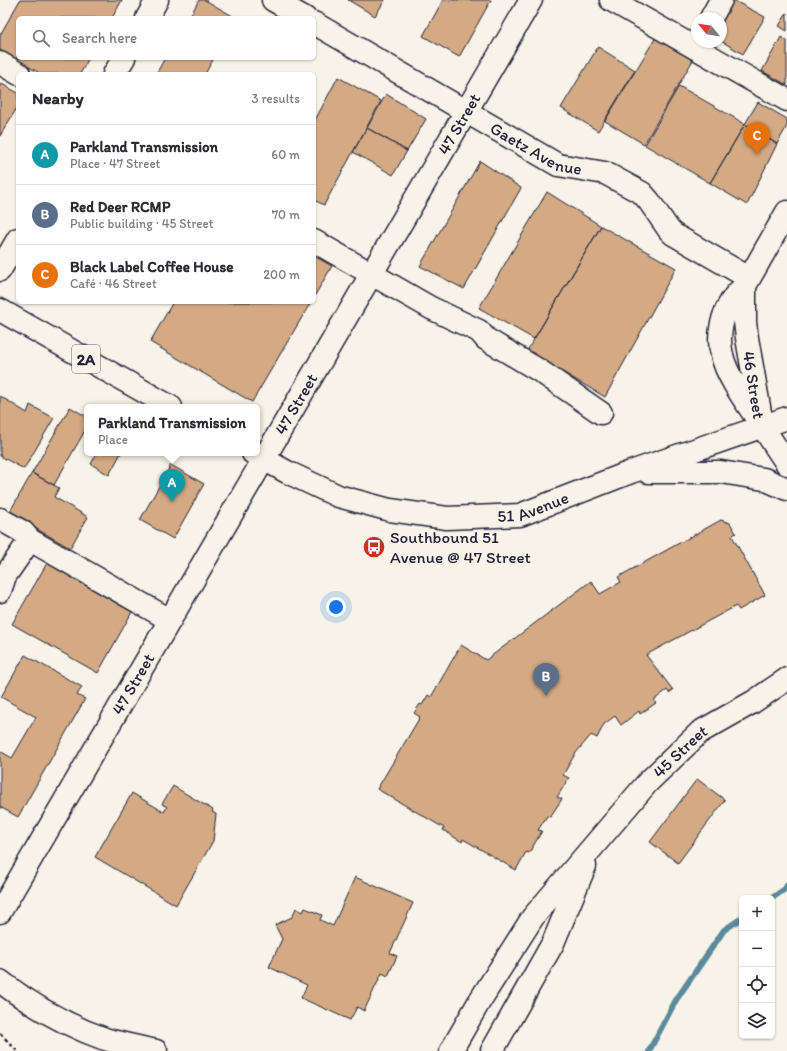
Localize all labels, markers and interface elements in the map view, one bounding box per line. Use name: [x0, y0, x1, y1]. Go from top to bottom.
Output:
north arrow: [691, 12, 727, 48]
search box: [16, 16, 316, 60]
icon: search: [30, 27, 52, 49]
text: Search here: [62, 29, 137, 47]
text: Nearby: [32, 88, 84, 108]
street label: 47 Street: [433, 90, 485, 158]
text: 3 results: [251, 91, 300, 106]
street label: Gaetz Avenue: [487, 118, 583, 179]
pin: C: [744, 122, 770, 155]
text: Parkland Transmission: [70, 138, 218, 156]
text: A: [41, 147, 49, 162]
text: 60 m: [271, 147, 300, 162]
text: Place · 47 Street: [70, 156, 160, 171]
text: Red Deer RCMP: [70, 198, 170, 216]
text: B: [41, 207, 49, 222]
text: 70 m: [272, 207, 300, 222]
text: Public building · 45 Street: [70, 216, 214, 231]
text: Black Label Coffee House: [70, 258, 233, 276]
text: C: [41, 267, 49, 282]
text: 200 m: [263, 267, 300, 282]
text: Café · 46 Street: [70, 276, 157, 291]
road number: 2A: [72, 345, 100, 373]
street label: 46 Street: [739, 350, 769, 420]
street label: 47 Street: [270, 370, 321, 438]
popup: [84, 404, 260, 456]
text: Parkland Transmission: [98, 414, 246, 432]
text: Place: [98, 432, 128, 447]
pin: A: [159, 469, 185, 502]
street label: 51 Avenue: [497, 487, 571, 526]
place label: Southbound 51 Avenue @ 47 Street: [390, 527, 531, 567]
bus stop icon: Southbound 51 Avenue @ 47 Street: [361, 534, 387, 560]
your location: [326, 597, 346, 617]
street label: 47 Street: [107, 650, 158, 718]
pin: B: [533, 663, 559, 696]
street label: 45 Street: [649, 720, 710, 782]
map controls: [739, 895, 775, 1039]
button: +: [739, 895, 775, 931]
button: −: [739, 931, 775, 967]
button: locate: [739, 967, 775, 1003]
button: layers: [739, 1003, 775, 1039]

